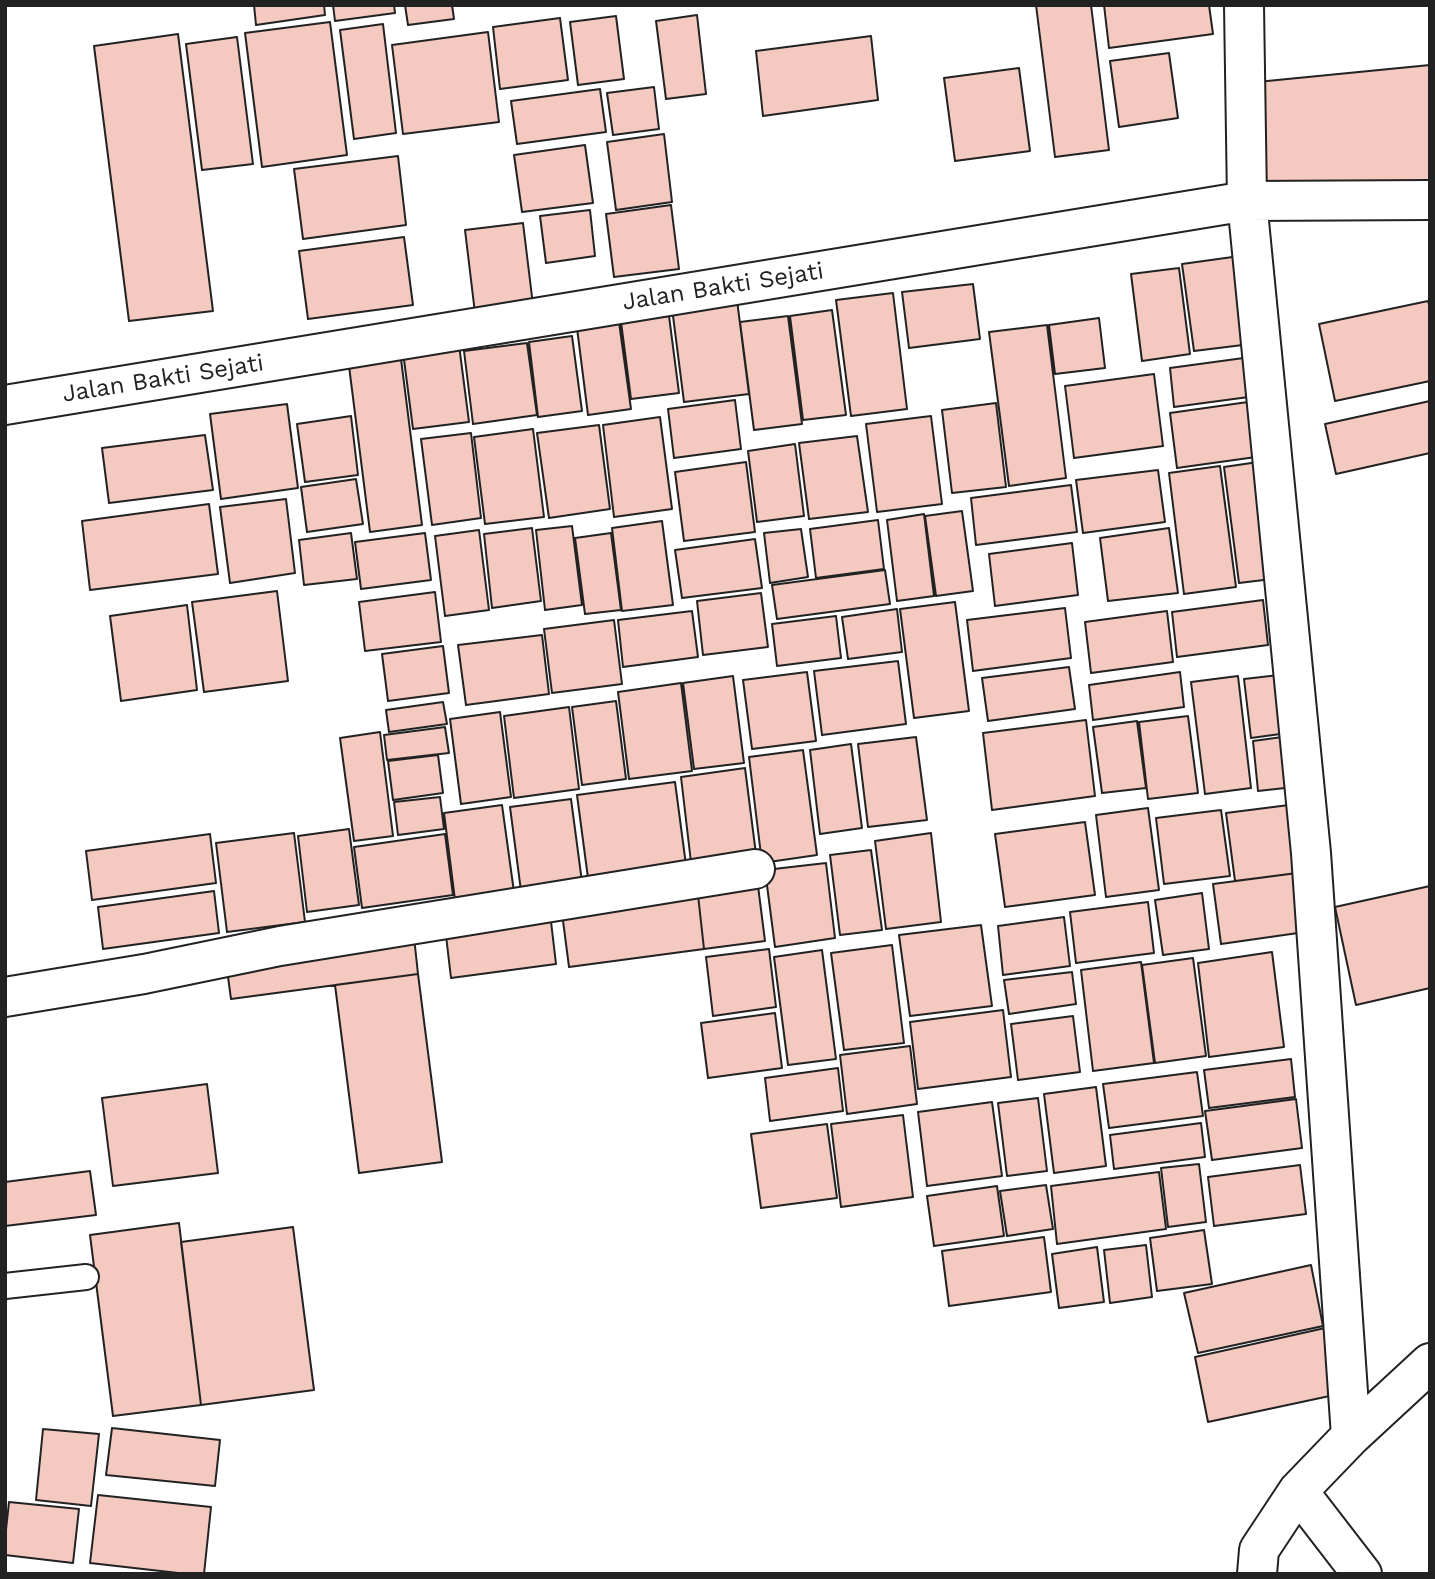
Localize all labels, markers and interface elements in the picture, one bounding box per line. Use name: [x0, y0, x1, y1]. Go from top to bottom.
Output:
street label: Jalan Bakti Sejati: [620, 257, 826, 317]
street label: Jalan Bakti Sejati: [60, 349, 266, 409]

